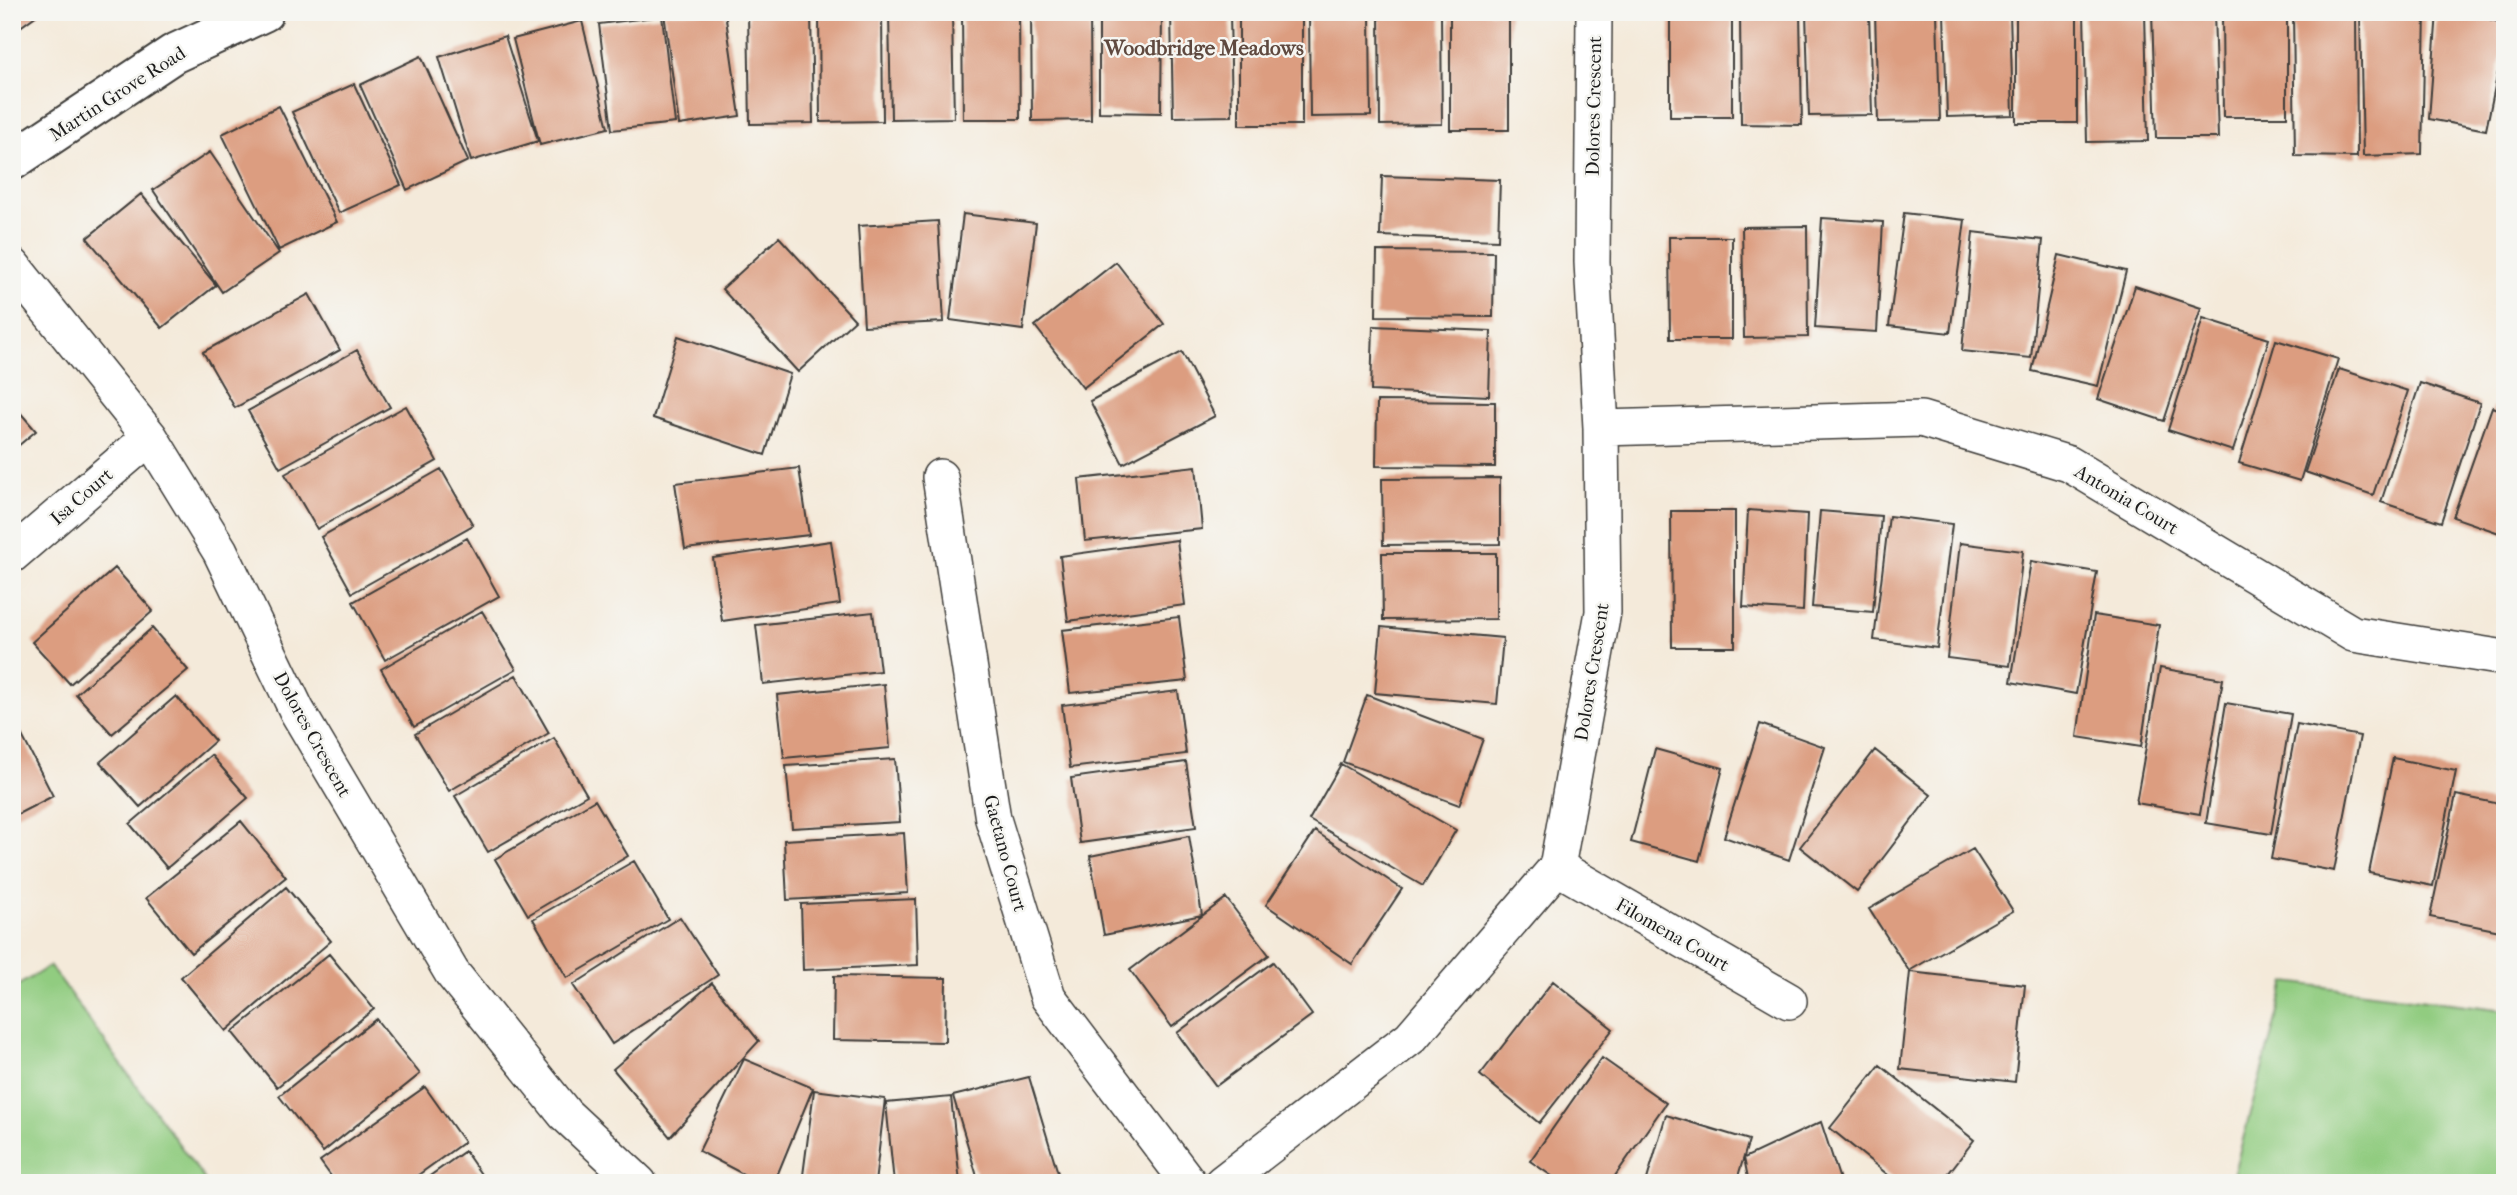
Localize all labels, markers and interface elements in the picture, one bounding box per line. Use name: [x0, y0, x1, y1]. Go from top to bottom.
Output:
district label: Woodbridge Meadows: [1103, 36, 1304, 60]
street label: Dolores Crescent: [1582, 36, 1606, 176]
street label: Martin Grove Road: [46, 41, 190, 146]
street label: Antonia Court: [2070, 460, 2182, 540]
street label: Isa Court: [46, 464, 117, 530]
street label: Dolores Crescent: [1570, 601, 1614, 743]
street label: Dolores Crescent: [269, 668, 356, 801]
street label: Gaetano Court: [979, 793, 1031, 914]
street label: Filomena Court: [1612, 893, 1733, 976]

